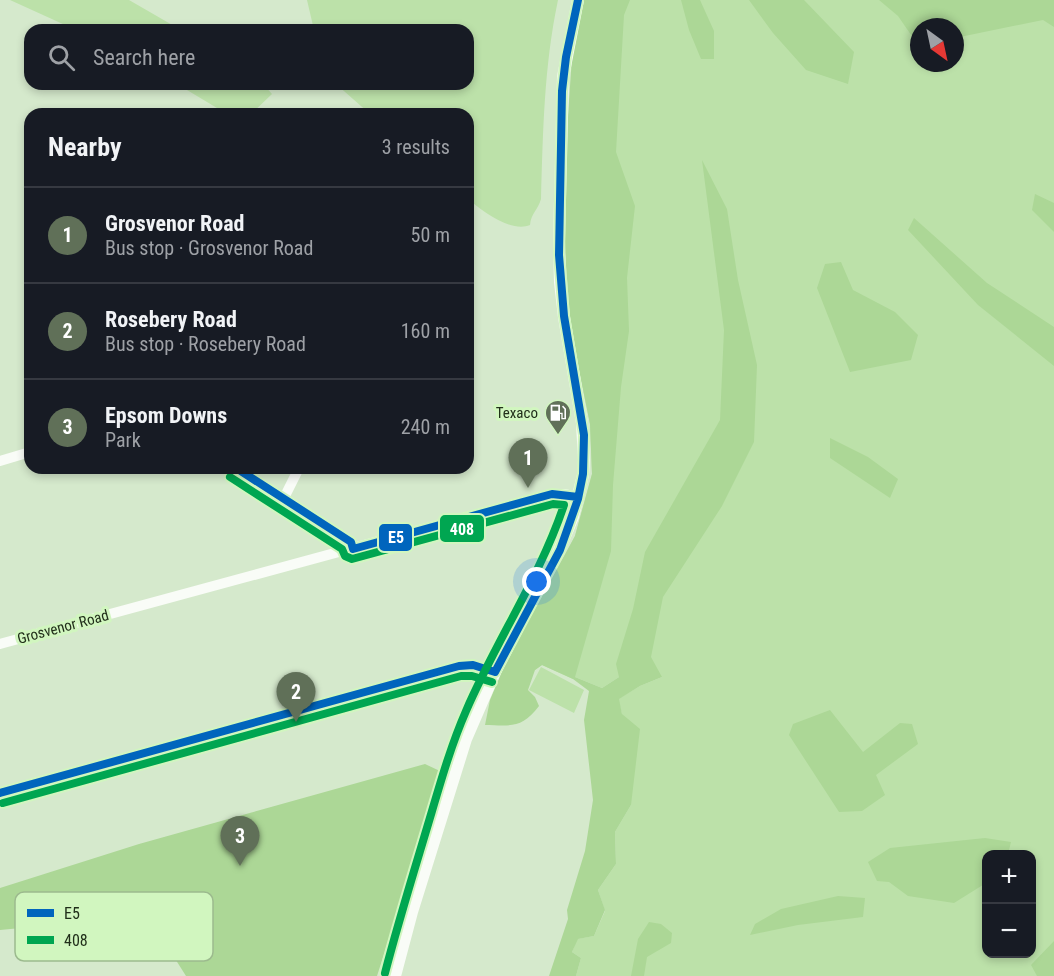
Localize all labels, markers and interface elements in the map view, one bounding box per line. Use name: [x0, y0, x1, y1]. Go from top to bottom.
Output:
north arrow: [910, 18, 964, 72]
search box: [24, 24, 474, 90]
icon: search: [45, 41, 78, 74]
text: Search here: [93, 45, 195, 70]
text: Nearby: [48, 132, 122, 162]
text: 3 results: [382, 135, 450, 159]
text: Grosvenor Road: [105, 211, 245, 236]
text: 1: [62, 223, 73, 247]
text: 50 m: [411, 223, 450, 247]
text: Bus stop · Grosvenor Road: [105, 236, 313, 260]
text: Rosebery Road: [105, 307, 237, 332]
text: 2: [62, 319, 73, 343]
text: 160 m: [401, 319, 450, 343]
text: Bus stop · Rosebery Road: [105, 332, 306, 356]
fuel station icon: Texaco: [543, 398, 573, 436]
text: Epsom Downs: [105, 403, 227, 428]
place label: Texaco: [496, 404, 538, 422]
text: 3: [62, 415, 73, 439]
text: 240 m: [401, 415, 450, 439]
text: Park: [105, 428, 141, 452]
pin: 1: [508, 438, 548, 488]
line badge: 408: [439, 514, 485, 543]
text: 408: [450, 520, 474, 539]
line badge: E5: [378, 523, 413, 552]
text: E5: [388, 528, 404, 547]
your location: [522, 567, 551, 596]
street label: Grosvenor Road: [15, 606, 111, 648]
pin: 2: [276, 672, 316, 722]
pin: 3: [220, 816, 260, 866]
map controls: [982, 850, 1036, 958]
button: +: [982, 850, 1036, 904]
legend: [15, 892, 213, 961]
text: E5: [64, 904, 80, 923]
button: −: [982, 904, 1036, 958]
text: 408: [64, 931, 88, 950]

